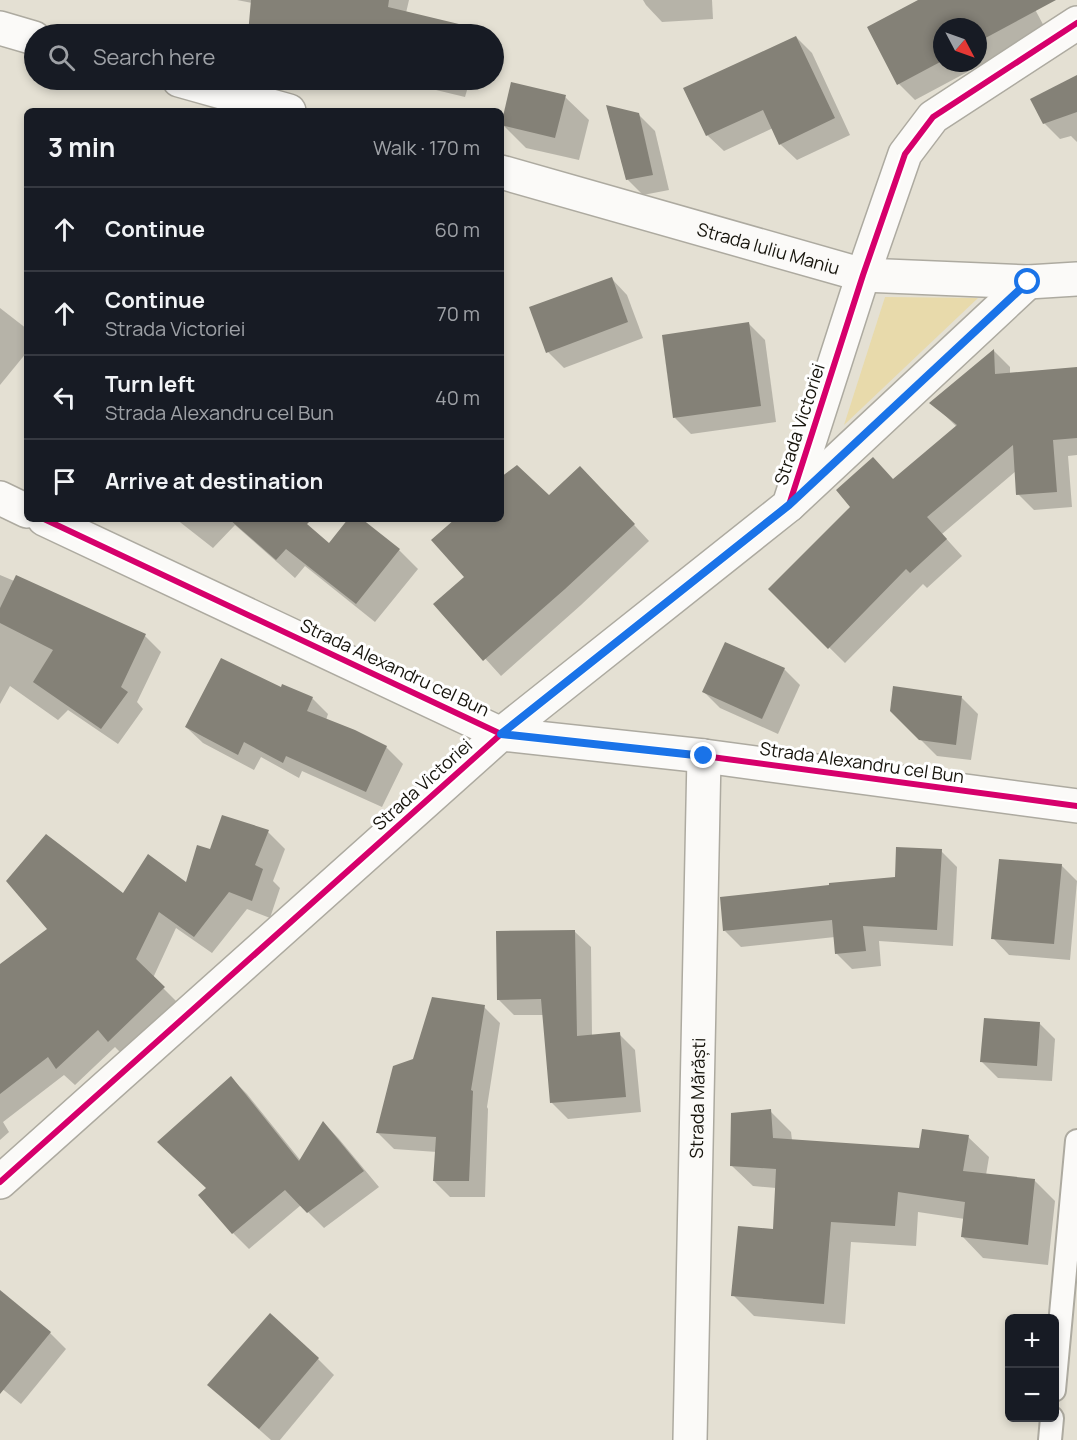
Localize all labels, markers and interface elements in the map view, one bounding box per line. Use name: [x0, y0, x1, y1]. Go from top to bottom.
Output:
north arrow: [933, 18, 987, 72]
search box: [24, 24, 504, 90]
icon: search: [45, 41, 78, 74]
text: Search here: [93, 42, 215, 72]
text: 3 min: [48, 129, 115, 165]
text: Walk · 170 m: [373, 134, 480, 161]
icon: ahead: [48, 213, 81, 246]
text: Continue: [105, 214, 205, 244]
text: 60 m: [434, 216, 480, 243]
street label: Strada Iuliu Maniu: [694, 216, 842, 280]
route start: [1014, 268, 1040, 294]
text: Continue: [105, 285, 205, 315]
icon: ahead: [48, 297, 81, 330]
text: 70 m: [437, 300, 480, 327]
text: Strada Victoriei: [105, 315, 245, 342]
street label: Strada Victoriei: [768, 360, 830, 488]
text: Turn left: [105, 369, 195, 399]
icon: left: [48, 381, 81, 414]
text: 40 m: [435, 384, 480, 411]
text: Strada Alexandru cel Bun: [105, 399, 334, 426]
icon: arrive: [48, 465, 81, 498]
text: Arrive at destination: [105, 466, 323, 496]
street label: Strada Alexandru cel Bun: [297, 613, 493, 721]
street label: Strada Victoriei: [367, 733, 477, 835]
street label: Strada Alexandru cel Bun: [758, 736, 966, 788]
route end: [690, 742, 716, 768]
street label: Strada Mărăști: [684, 1037, 710, 1159]
map controls: [1005, 1314, 1059, 1422]
button: +: [1005, 1314, 1059, 1368]
button: −: [1005, 1368, 1059, 1422]

